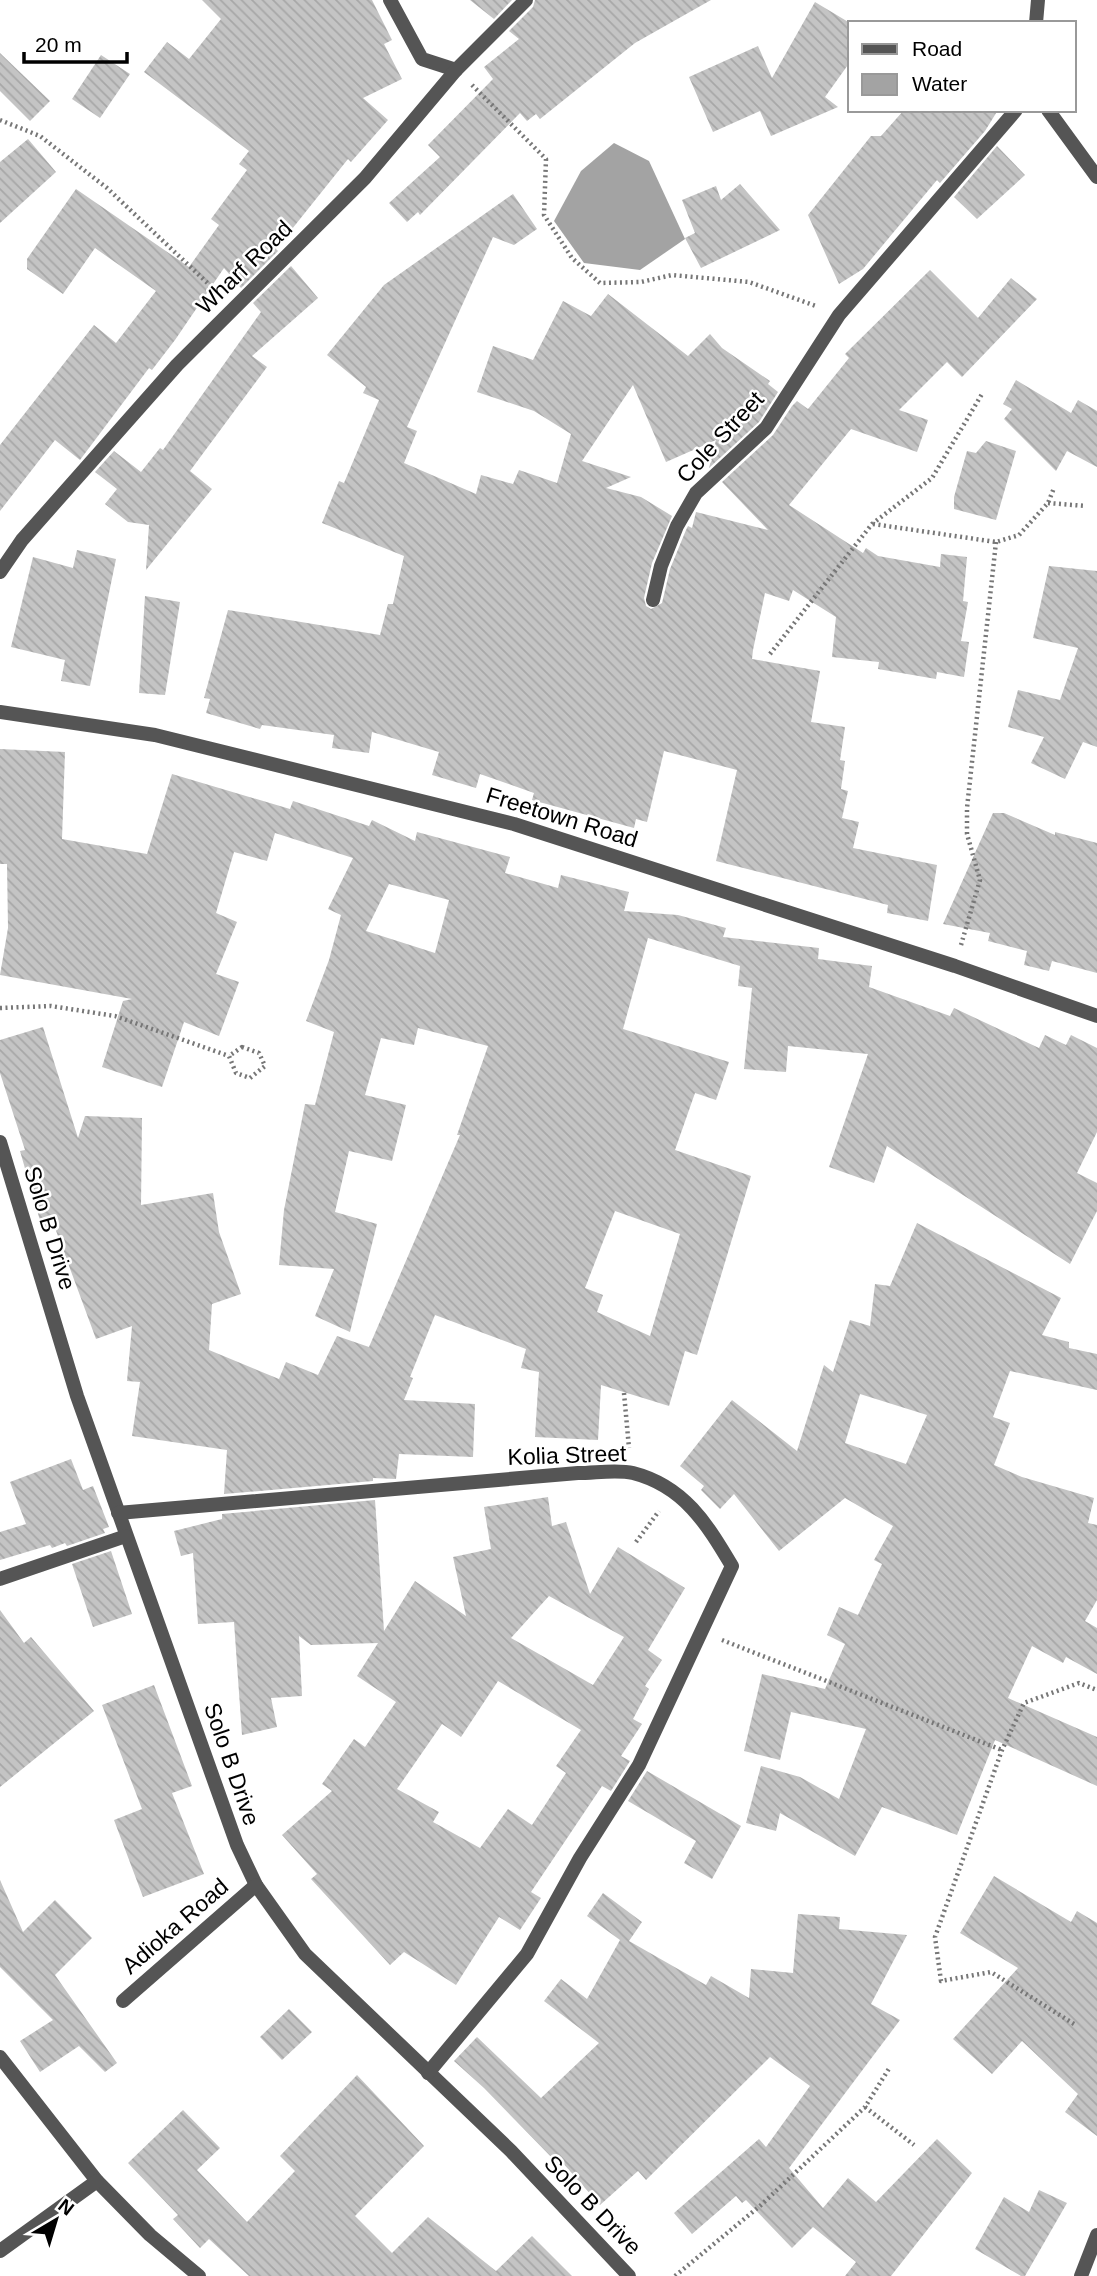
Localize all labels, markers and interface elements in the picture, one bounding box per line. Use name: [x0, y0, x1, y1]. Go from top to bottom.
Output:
scale bar: [24, 21, 128, 65]
legend: [848, 21, 1076, 112]
text: 20 m: [35, 33, 82, 56]
text: Road: [912, 37, 962, 60]
text: Water: [912, 72, 967, 95]
street label: Wharf Road: [191, 215, 297, 319]
street label: Cole Street: [671, 386, 769, 488]
street label: Freetown Road: [483, 782, 641, 852]
street label: Solo B Drive: [19, 1163, 81, 1293]
street label: Kolia Street: [507, 1440, 627, 1470]
street label: Solo B Drive: [199, 1699, 265, 1829]
street label: Adioka Road: [117, 1873, 233, 1979]
street label: Solo B Drive: [539, 2150, 647, 2260]
north arrow: [21, 2185, 91, 2255]
text: N: [54, 2194, 78, 2219]

